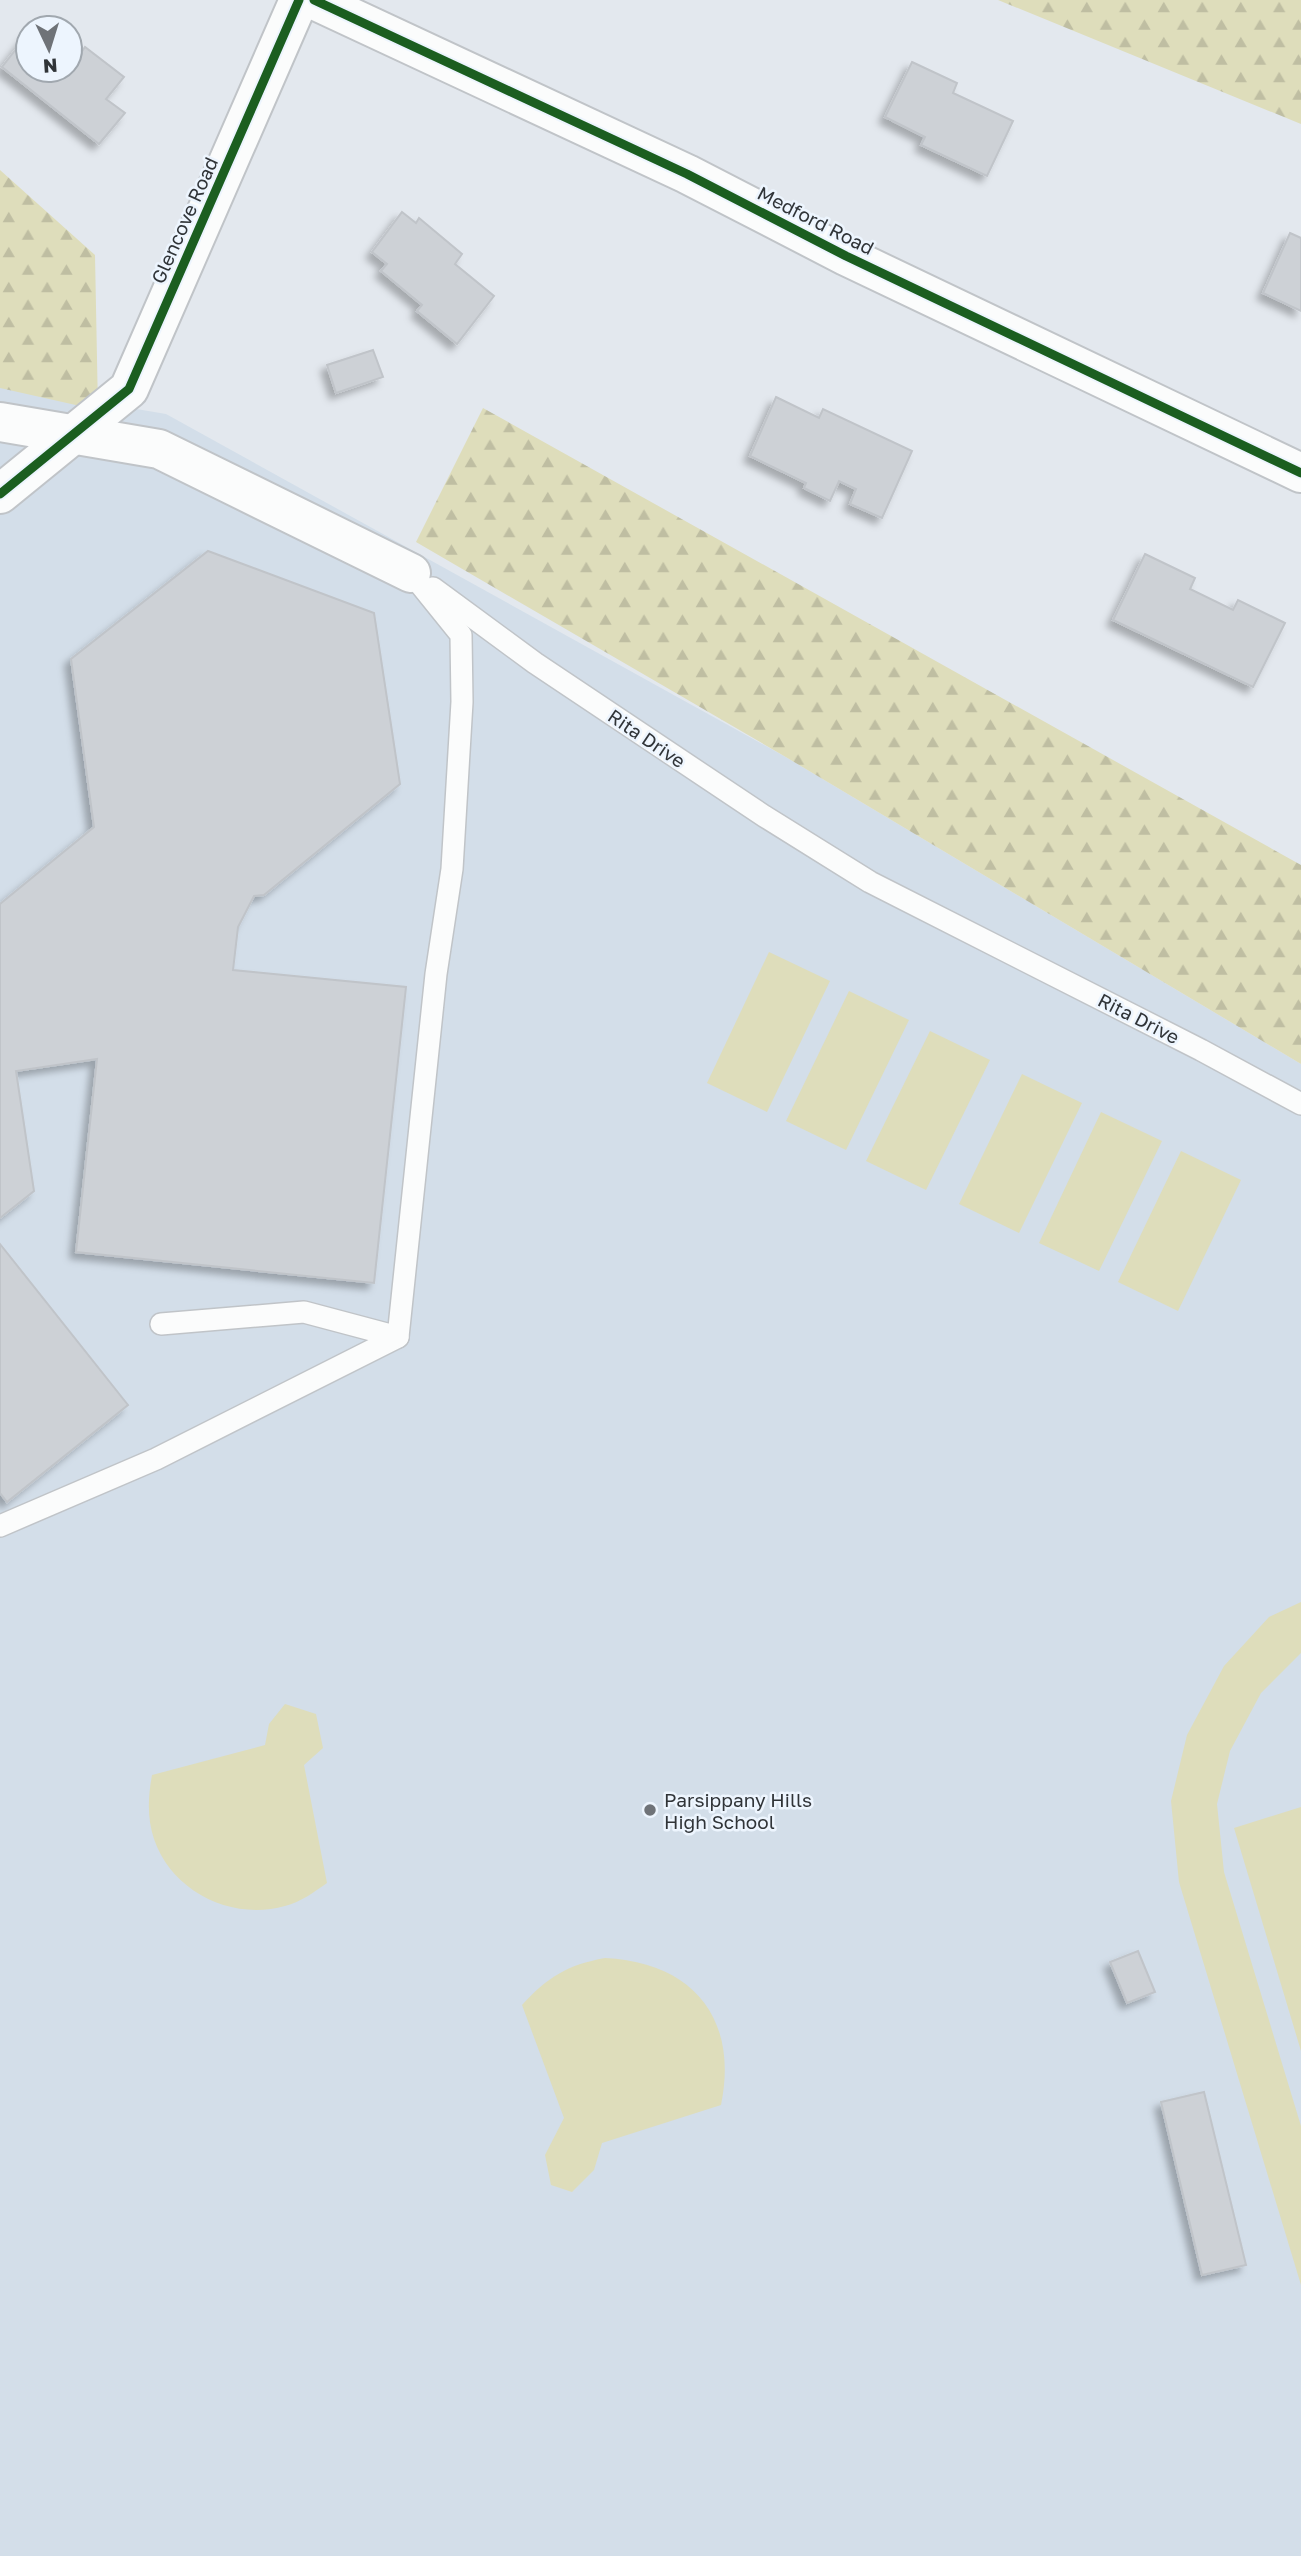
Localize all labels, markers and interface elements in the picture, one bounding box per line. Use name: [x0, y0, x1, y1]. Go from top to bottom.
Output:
north arrow: [14, 14, 84, 84]
text: N: [42, 54, 58, 78]
street label: Glencove Road: [146, 153, 222, 287]
street label: Medford Road: [754, 181, 878, 259]
street label: Rita Drive: [604, 704, 690, 772]
street label: Rita Drive: [1094, 988, 1184, 1048]
place label: Parsippany Hills High School: [664, 1788, 812, 1833]
marker: Parsippany Hills High School: [642, 1802, 658, 1818]

